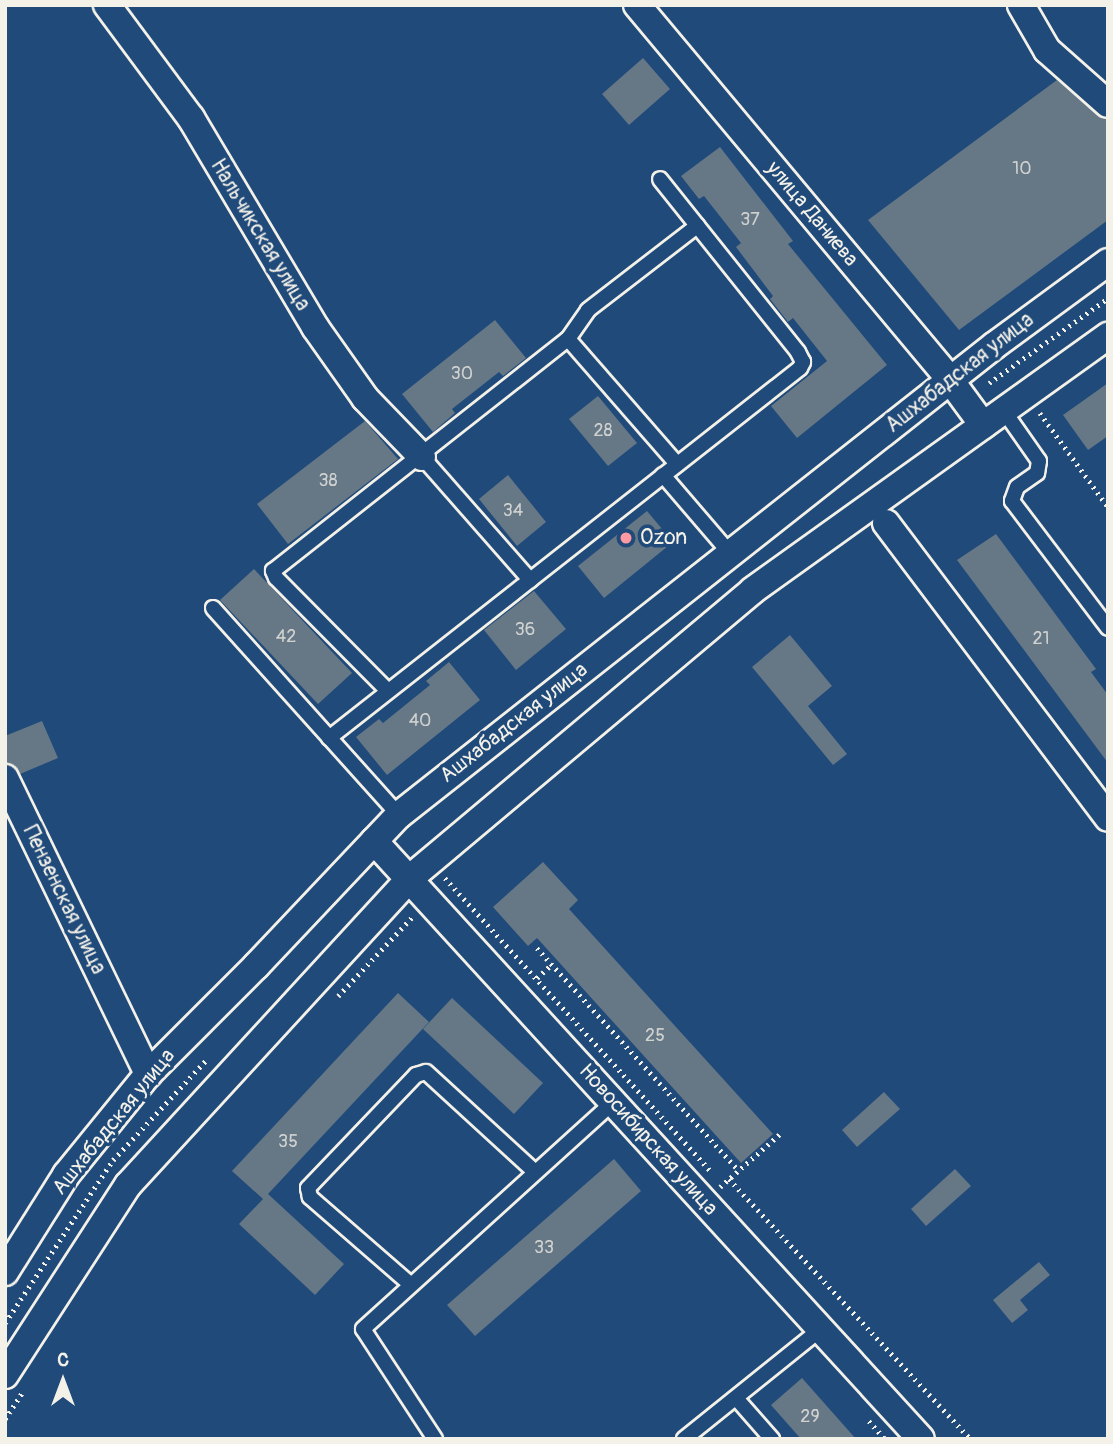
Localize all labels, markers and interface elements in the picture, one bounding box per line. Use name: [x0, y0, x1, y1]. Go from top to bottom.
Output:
street label: Нальчикская улица: [205, 155, 315, 315]
street label: улица Даниева: [761, 156, 863, 272]
house number: 10: [1012, 158, 1032, 180]
house number: 37: [740, 209, 760, 231]
street label: Ашхабадская улица: [881, 307, 1039, 439]
house number: 30: [451, 363, 473, 385]
house number: 28: [593, 420, 613, 442]
house number: 38: [318, 470, 338, 492]
house number: 34: [503, 500, 523, 522]
place label: Ozon: [640, 525, 687, 551]
marker: Ozon: [618, 530, 634, 546]
house number: 36: [515, 619, 535, 641]
house number: 42: [276, 626, 296, 648]
house number: 21: [1032, 628, 1050, 650]
street label: Ашхабадская улица: [435, 657, 593, 789]
house number: 40: [409, 710, 431, 732]
street label: Пензенская улица: [17, 822, 111, 978]
house number: 25: [645, 1025, 665, 1047]
street label: Ашхабадская улица: [47, 1044, 181, 1200]
street label: Новосибирская улица: [573, 1059, 723, 1221]
house number: 35: [278, 1131, 298, 1153]
house number: 33: [534, 1237, 554, 1259]
north arrow: [28, 1346, 98, 1416]
text: С: [57, 1348, 69, 1372]
house number: 29: [800, 1406, 820, 1428]

